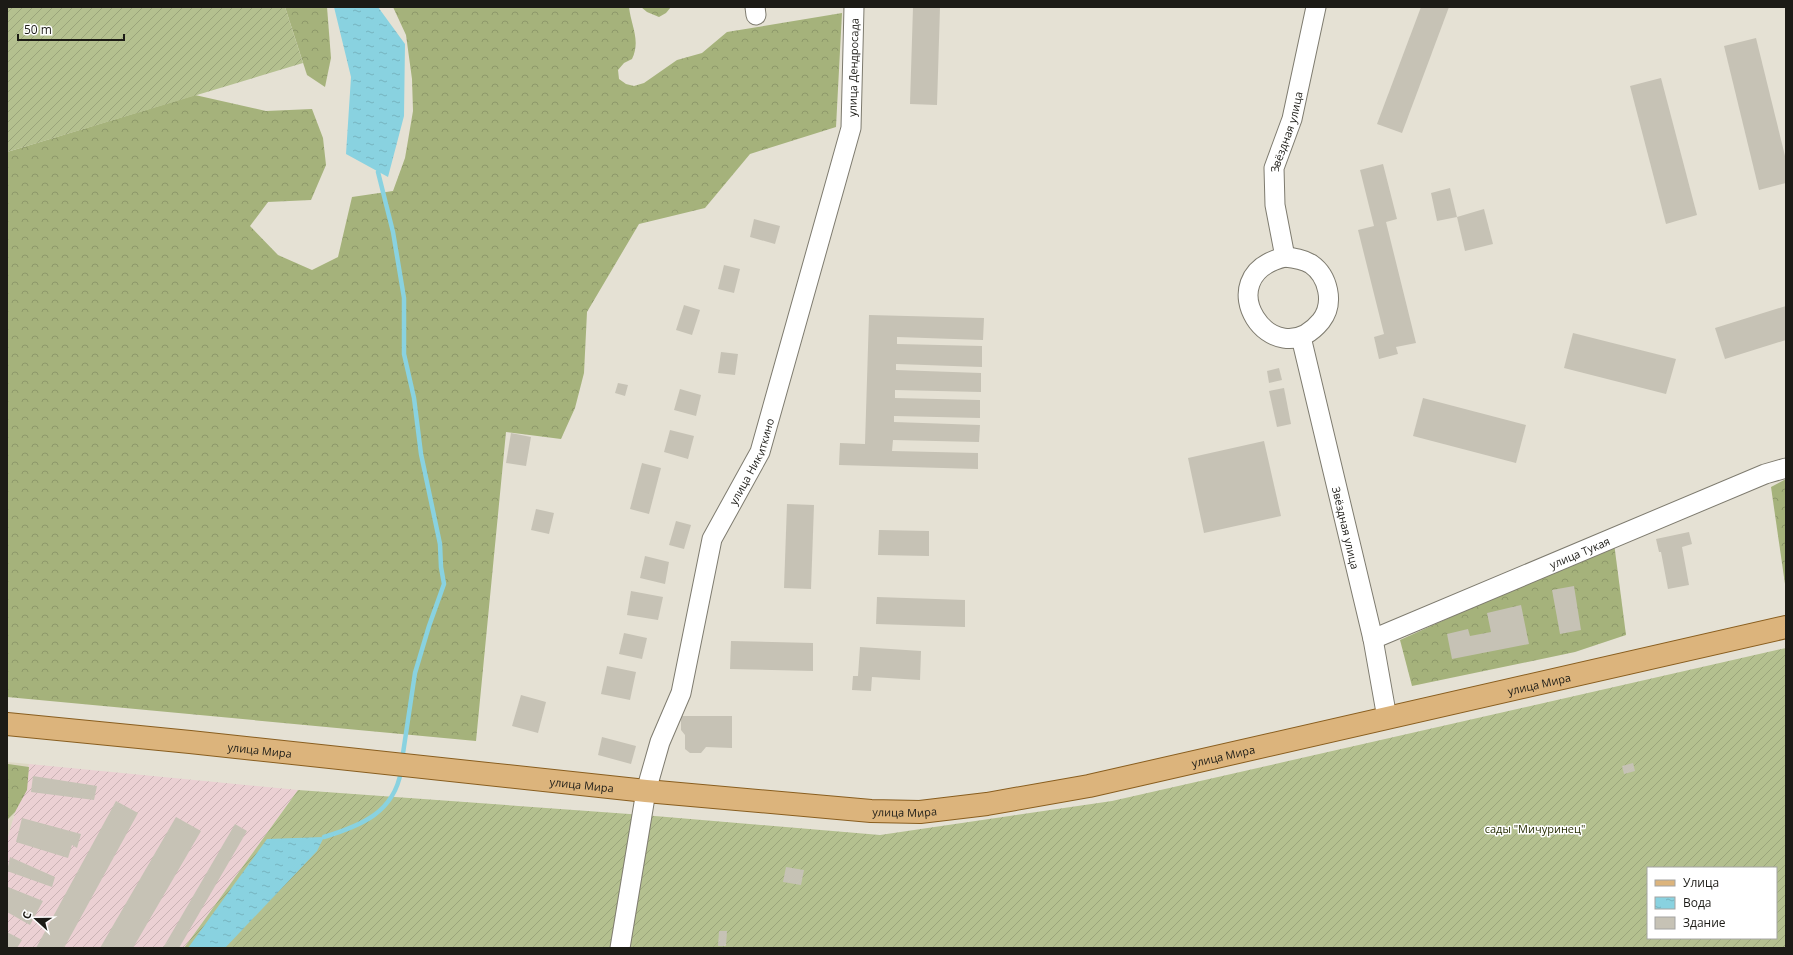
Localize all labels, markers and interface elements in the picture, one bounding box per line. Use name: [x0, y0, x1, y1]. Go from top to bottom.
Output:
scale bar: [18, 16, 124, 42]
street label: улица Дендросада: [844, 18, 861, 117]
text: 50 m: [24, 21, 52, 38]
street label: Звёздная улица: [1266, 90, 1305, 172]
street label: улица Никиткино: [725, 416, 777, 507]
street label: Звёздная улица: [1329, 485, 1364, 570]
street label: улица Тукая: [1547, 533, 1612, 571]
street label: улица Мира: [1506, 669, 1572, 698]
street label: улица Мира: [227, 739, 293, 760]
street label: улица Мира: [1190, 741, 1256, 770]
street label: улица Мира: [549, 773, 615, 795]
street label: улица Мира: [872, 803, 938, 820]
park label: сады "Мичуринец": [1485, 821, 1585, 836]
legend: [1647, 867, 1777, 939]
text: Улица: [1683, 874, 1719, 891]
text: Вода: [1683, 894, 1712, 911]
north arrow: [16, 899, 56, 939]
text: С: [18, 909, 34, 921]
text: Здание: [1683, 914, 1726, 931]

